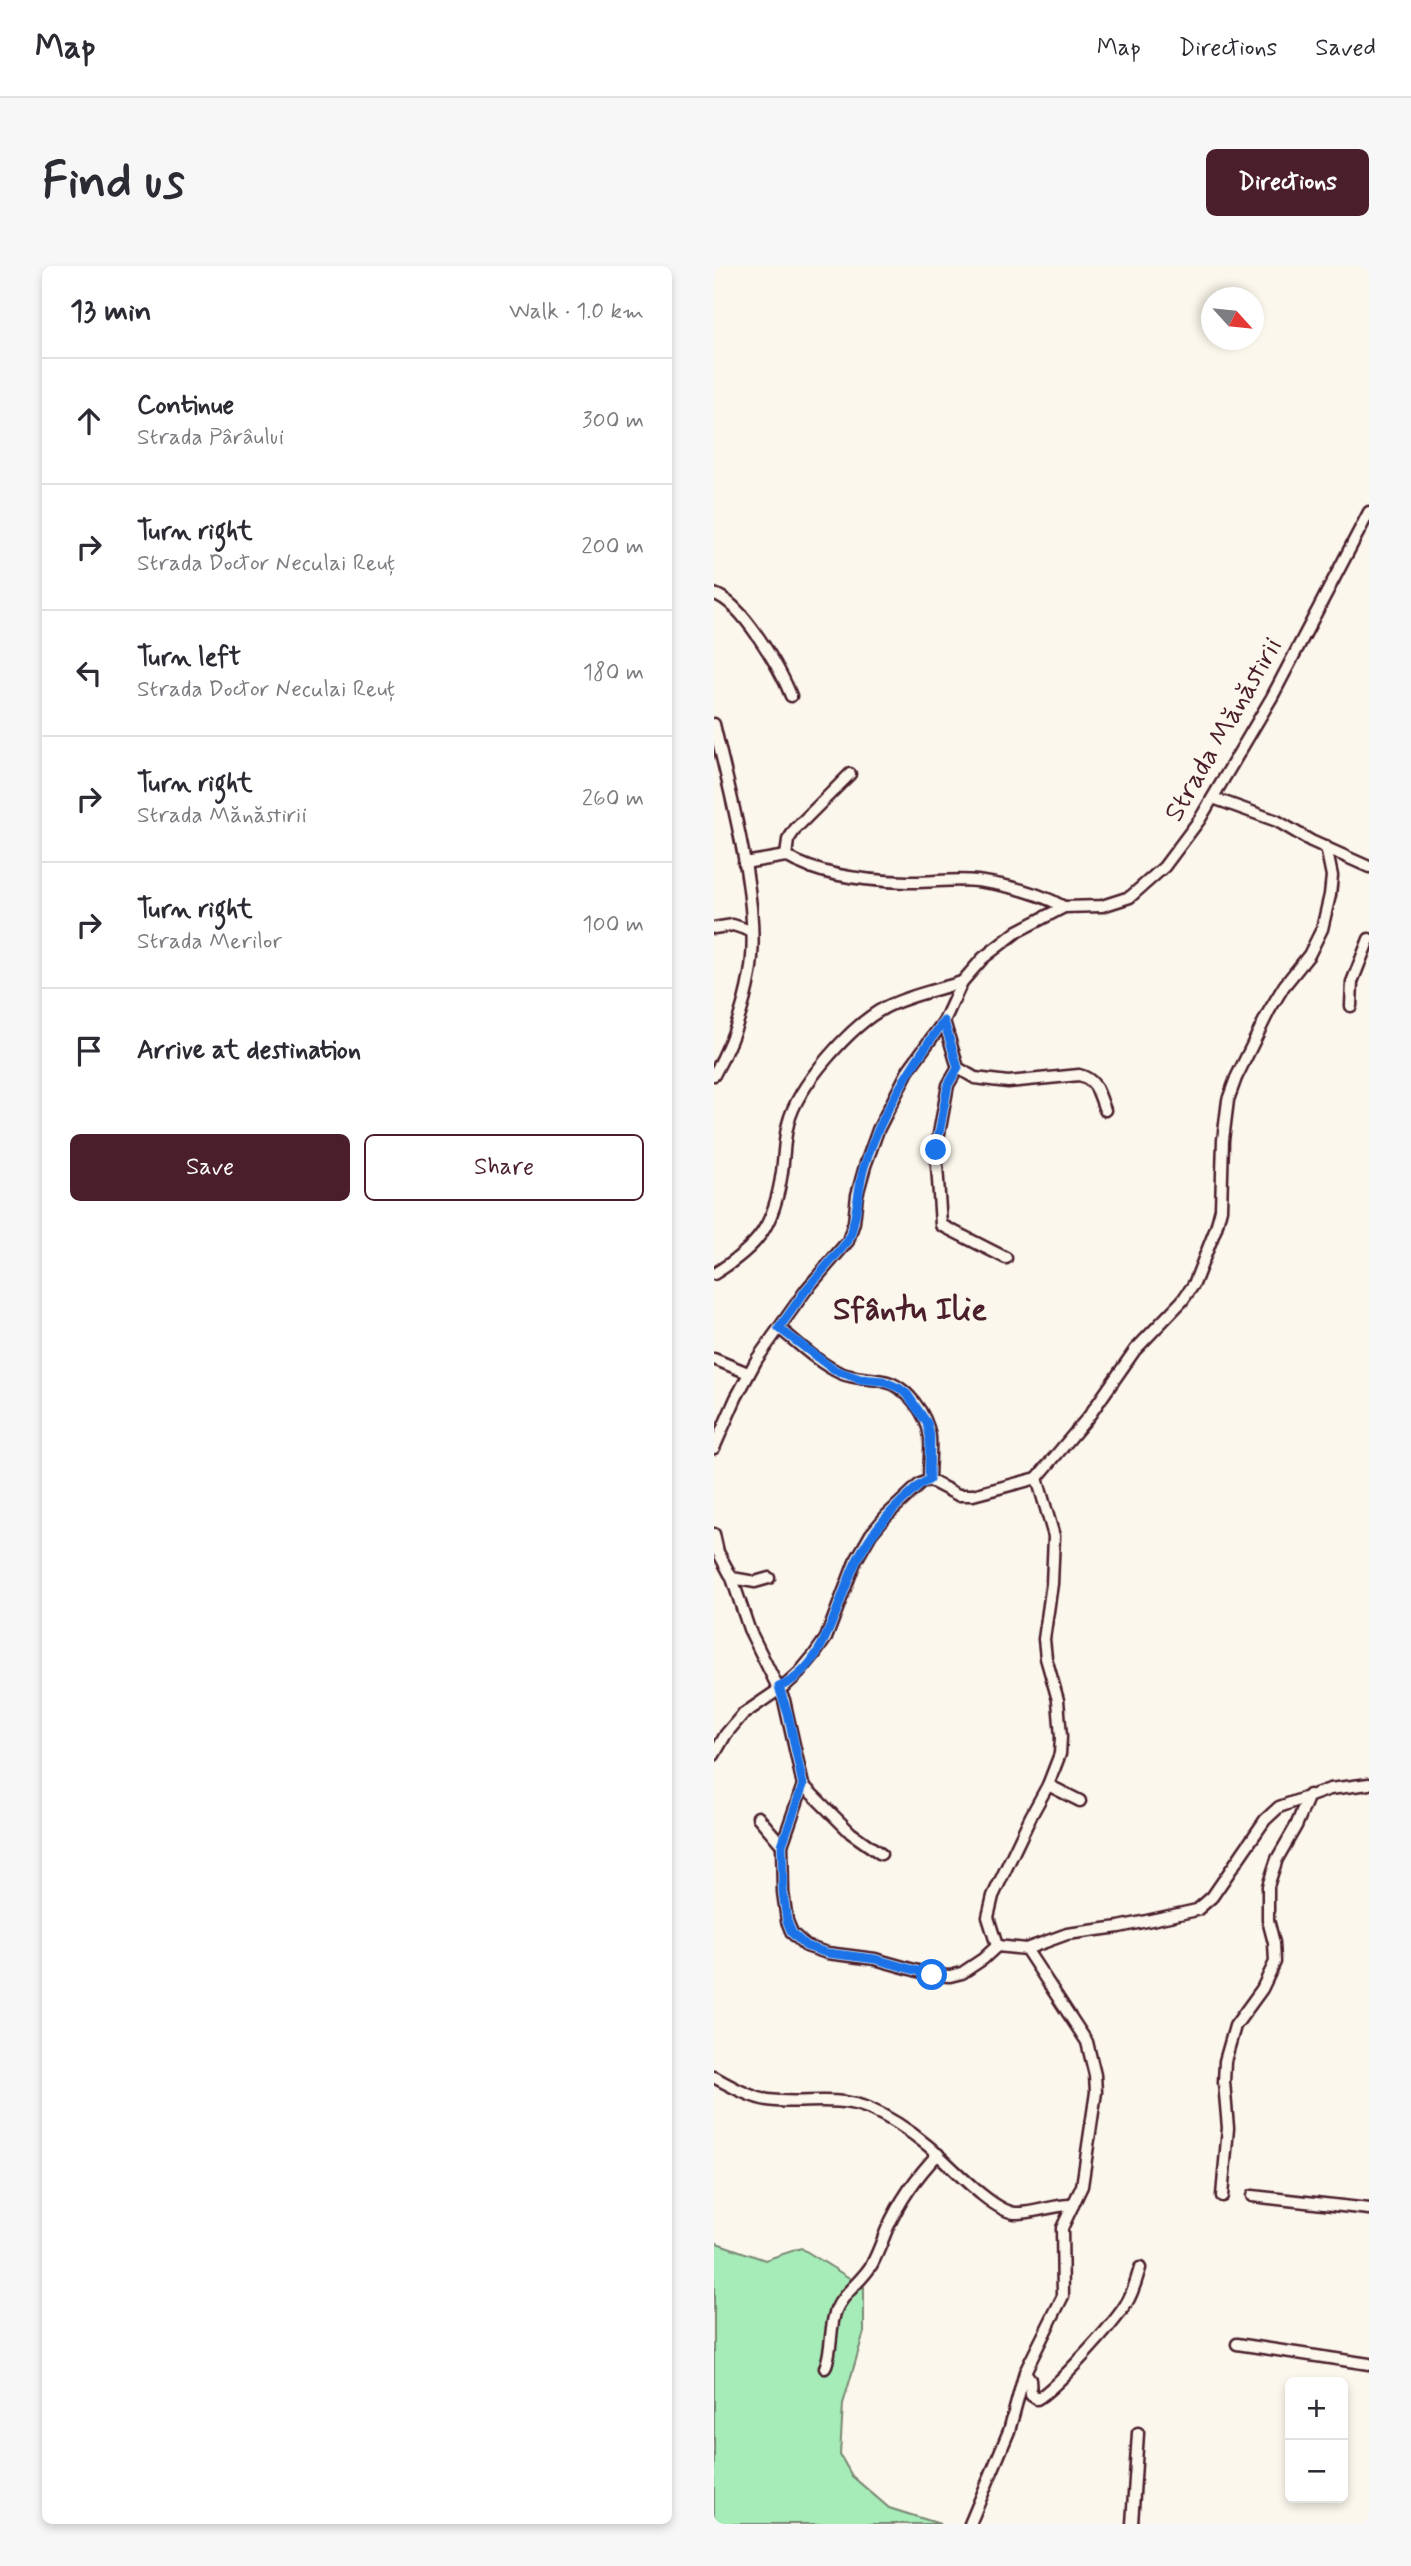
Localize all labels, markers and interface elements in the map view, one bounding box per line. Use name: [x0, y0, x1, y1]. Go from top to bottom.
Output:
text: Map: [35, 26, 95, 70]
text: Map: [1097, 33, 1141, 64]
text: Directions: [1179, 33, 1277, 64]
text: Saved: [1315, 33, 1376, 64]
button: Directions: [1206, 149, 1369, 216]
text: Find us: [42, 150, 185, 215]
north arrow: [1201, 287, 1264, 350]
text: 13 min: [70, 292, 152, 331]
text: Walk · 1.0 km: [509, 297, 644, 327]
text: Continue: [137, 389, 234, 423]
icon: ahead: [70, 402, 108, 440]
text: 300 m: [582, 406, 644, 436]
text: Strada Pârâului: [137, 423, 284, 453]
text: Turn right: [137, 515, 253, 549]
icon: right: [70, 528, 108, 566]
text: 200 m: [581, 532, 644, 562]
text: Strada Doctor Neculai Reuț: [137, 549, 395, 579]
street label: Strada Mănăstirii: [1156, 631, 1292, 829]
text: Turn left: [137, 641, 241, 675]
icon: left: [70, 654, 108, 692]
text: 180 m: [583, 658, 644, 688]
text: Strada Doctor Neculai Reuț: [137, 675, 395, 705]
text: Turn right: [137, 767, 253, 801]
icon: right: [70, 780, 108, 818]
text: 260 m: [582, 784, 644, 814]
text: Strada Mănăstirii: [137, 801, 307, 831]
text: Turn right: [137, 893, 253, 927]
icon: right: [70, 906, 108, 944]
text: 100 m: [582, 910, 644, 940]
text: Strada Merilor: [137, 927, 282, 957]
icon: arrive: [70, 1032, 108, 1070]
text: Arrive at destination: [137, 1034, 361, 1068]
button: Save: [70, 1134, 350, 1201]
button: Share: [364, 1134, 644, 1201]
route end: [920, 1134, 951, 1165]
district label: Sfântu Ilie: [833, 1289, 987, 1331]
route start: [916, 1959, 947, 1990]
map controls: [1285, 2377, 1348, 2503]
button: +: [1285, 2377, 1348, 2440]
button: −: [1285, 2440, 1348, 2503]

